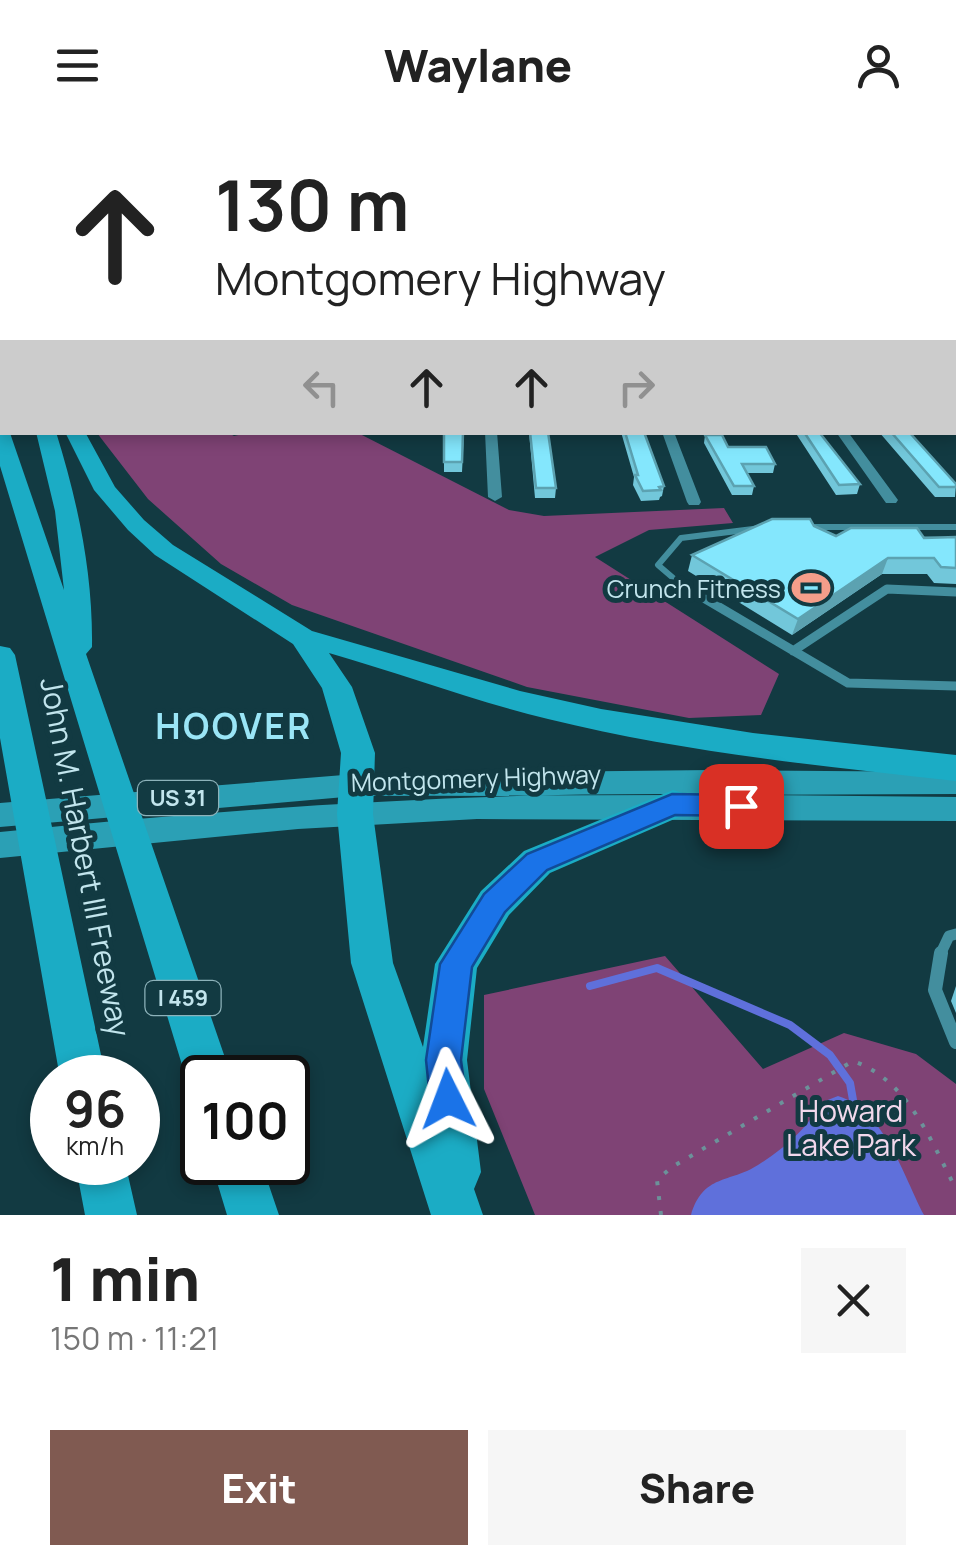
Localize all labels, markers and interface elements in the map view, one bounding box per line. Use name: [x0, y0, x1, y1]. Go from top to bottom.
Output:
text: Waylane: [384, 34, 572, 96]
icon: menu: [50, 38, 105, 93]
icon: person: [851, 38, 906, 93]
text: 130 m: [215, 156, 409, 252]
icon: ahead: [50, 170, 180, 300]
text: Montgomery Highway: [215, 247, 666, 309]
icon: left: [294, 360, 349, 415]
icon: ahead: [399, 360, 454, 415]
icon: ahead: [504, 360, 559, 415]
icon: right: [609, 360, 664, 415]
sports icon: Crunch Fitness: [790, 567, 832, 609]
place label: Crunch Fitness: [607, 571, 781, 606]
street label: John M. Harbert III Freeway: [31, 674, 141, 1040]
district label: HOOVER: [155, 702, 313, 750]
street label: Montgomery Highway: [350, 756, 602, 800]
pin: [699, 764, 784, 849]
icon: arrive: [714, 779, 769, 834]
road number: US 31: [138, 781, 218, 815]
road number: I 459: [146, 981, 220, 1015]
position arrow: [396, 1047, 500, 1151]
speed limit sign: 100: [180, 1055, 310, 1185]
text: 96: [64, 1074, 126, 1142]
park label: Howard Lake Park: [786, 1090, 917, 1165]
text: km/h: [66, 1128, 124, 1163]
text: 1 min: [50, 1237, 200, 1319]
button: close: [801, 1248, 906, 1353]
text: 150 m · 11:21: [50, 1316, 219, 1360]
button: Exit: [50, 1430, 468, 1545]
button: Share: [488, 1430, 906, 1545]

